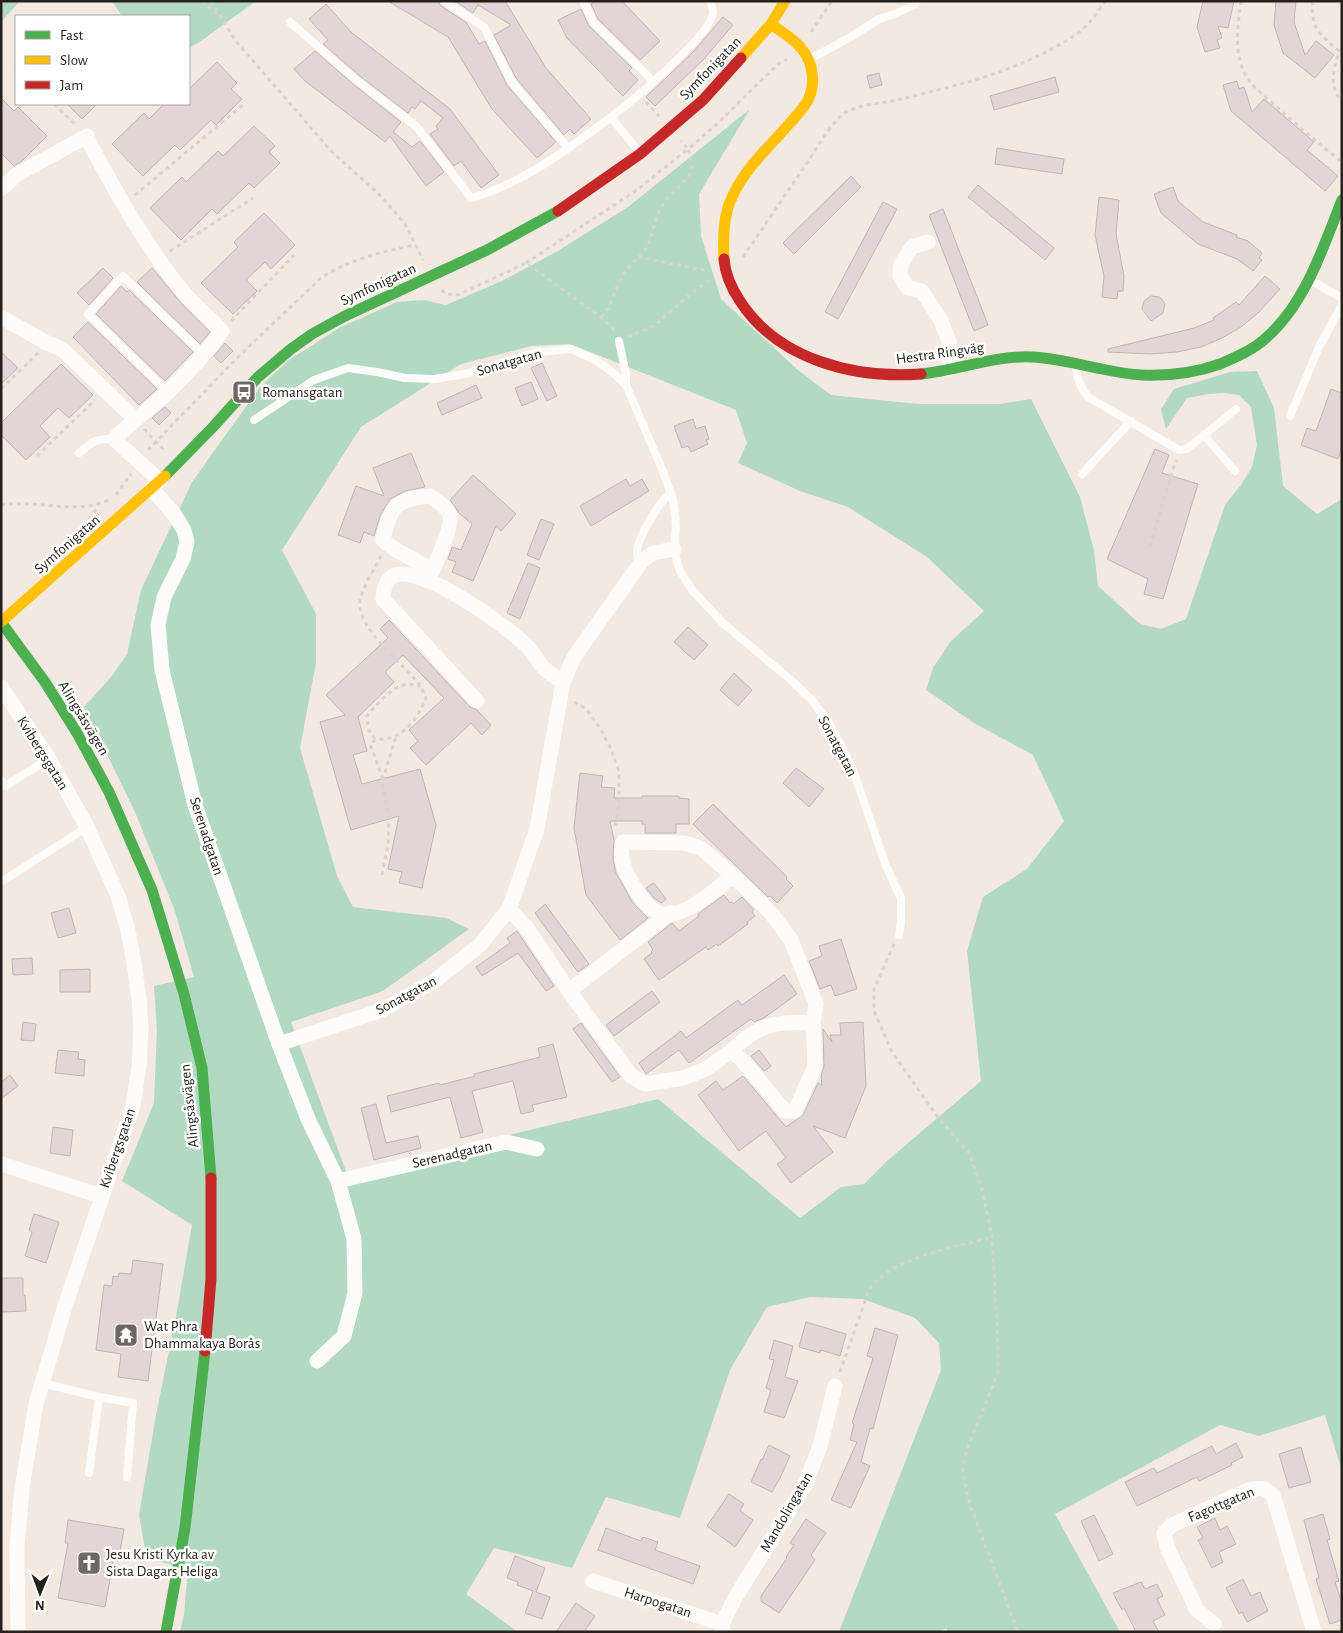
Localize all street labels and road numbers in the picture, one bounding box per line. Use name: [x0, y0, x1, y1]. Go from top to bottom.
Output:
street label: Symfonigatan: [677, 34, 744, 103]
street label: Symfonigatan: [338, 260, 418, 308]
street label: Hestra Ringväg: [895, 340, 986, 367]
street label: Sonatgatan: [475, 346, 543, 379]
street label: Symfonigatan: [32, 512, 103, 577]
street label: Alingsåsvägen: [55, 678, 112, 758]
street label: Sonatgatan: [815, 713, 860, 779]
street label: Kvibergsgatan: [14, 714, 71, 793]
street label: Serenadgatan: [187, 795, 226, 877]
street label: Sonatgatan: [373, 973, 439, 1018]
street label: Alingsåsvägen: [178, 1063, 201, 1149]
street label: Kvibergsgatan: [97, 1106, 138, 1190]
street label: Serenadgatan: [411, 1138, 493, 1171]
street label: Mandolingatan: [757, 1470, 815, 1555]
street label: Fagottgatan: [1186, 1484, 1256, 1525]
street label: Harpogatan: [622, 1585, 693, 1620]

